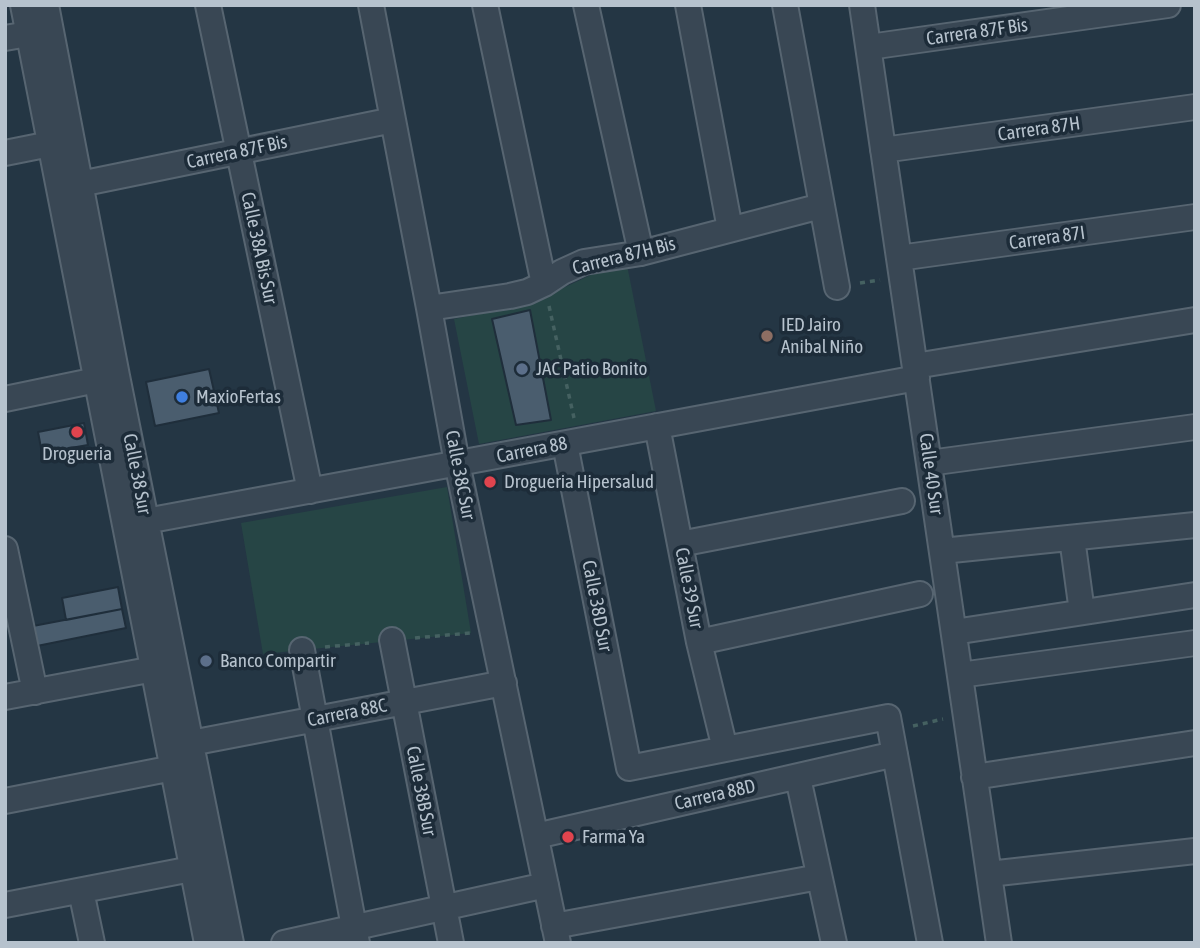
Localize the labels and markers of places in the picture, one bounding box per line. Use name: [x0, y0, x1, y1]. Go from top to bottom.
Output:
place label: IED Jairo Anibal Niño: [781, 314, 863, 358]
marker: IED Jairo Anibal Niño: [759, 328, 775, 344]
place label: JAC Patio Bonito: [536, 358, 647, 380]
marker: JAC Patio Bonito: [514, 361, 530, 377]
place label: MaxioFertas: [196, 386, 281, 408]
marker: MaxioFertas: [174, 389, 190, 405]
marker: Drogueria: [69, 424, 85, 440]
place label: Drogueria: [42, 443, 112, 465]
place label: Drogueria Hipersalud: [504, 471, 654, 493]
marker: Drogueria Hipersalud: [482, 474, 498, 490]
place label: Banco Compartir: [220, 650, 335, 672]
marker: Banco Compartir: [198, 653, 214, 669]
place label: Farma Ya: [582, 826, 645, 848]
marker: Farma Ya: [560, 829, 576, 845]

